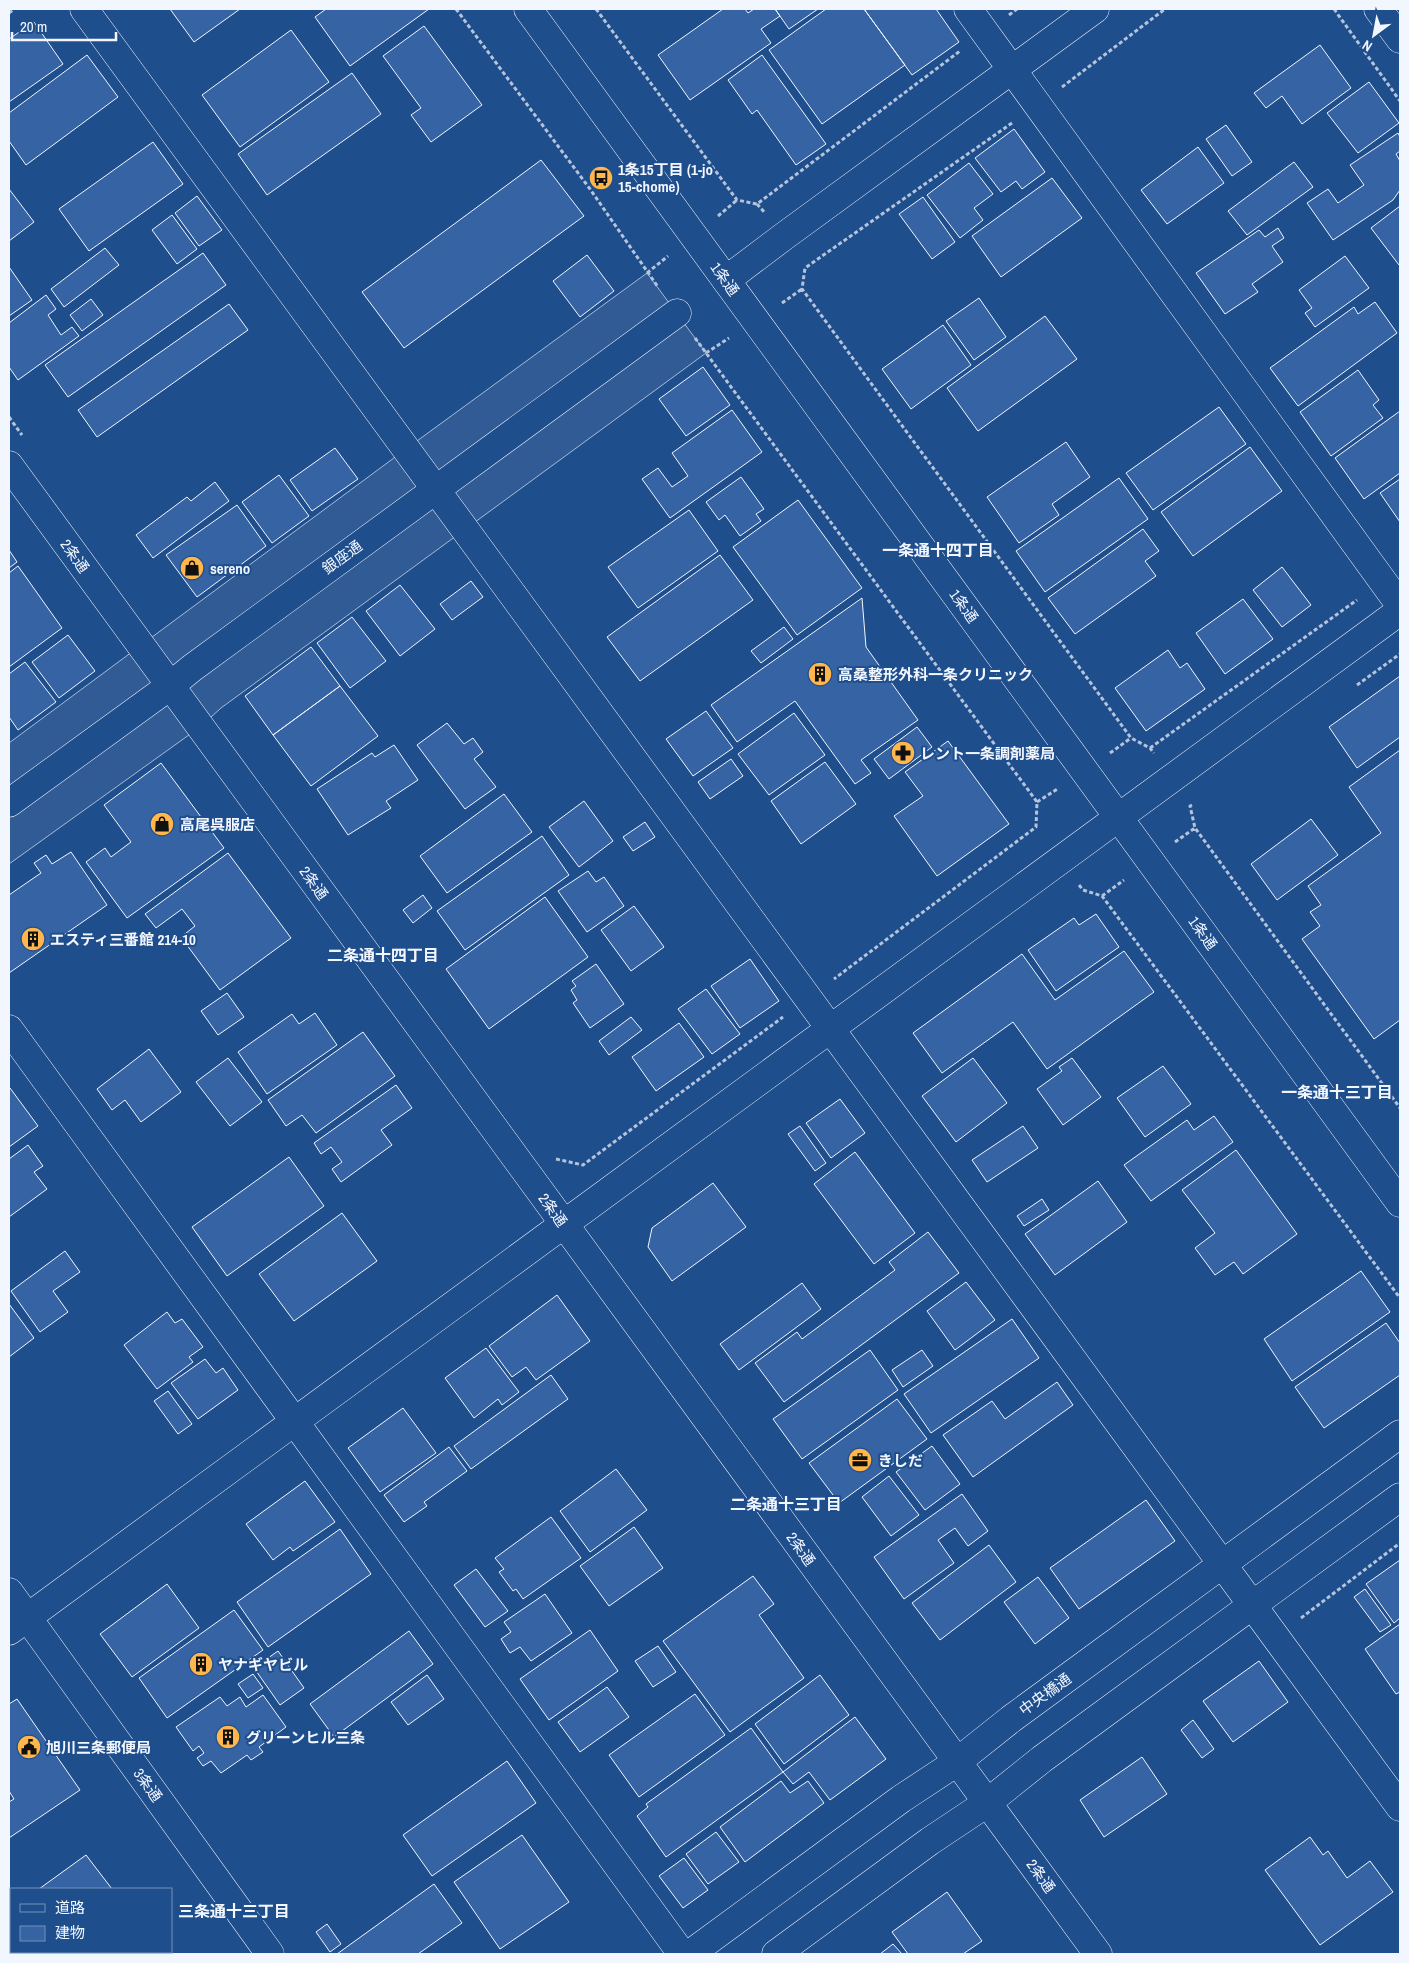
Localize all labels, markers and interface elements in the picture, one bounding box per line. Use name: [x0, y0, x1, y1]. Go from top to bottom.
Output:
scale bar: [12, 10, 116, 42]
north arrow: [1349, 10, 1399, 60]
text: 20 m: [20, 16, 47, 37]
text: N: [1359, 36, 1375, 56]
place label: 1条15丁目 (1-jo 15-chome): [618, 159, 713, 197]
bus stop icon: 1条15丁目 (1-jo 15-chome): [588, 165, 614, 191]
street label: 1条通: [706, 258, 744, 300]
street label: 2条通: [56, 535, 94, 577]
street label: 銀座通: [318, 535, 366, 579]
district label: 一条通十四丁目: [882, 539, 994, 561]
shop icon: sereno: [179, 555, 205, 581]
place label: sereno: [210, 558, 250, 579]
street label: 1条通: [945, 585, 983, 627]
building icon: 高桑整形外科一条クリニック: [807, 661, 833, 687]
place label: 高桑整形外科一条クリニック: [838, 664, 1033, 685]
pharmacy icon: レント一条調剤薬局: [890, 740, 916, 766]
place label: レント一条調剤薬局: [920, 743, 1055, 764]
shop icon: 高尾呉服店: [149, 811, 175, 837]
place label: 高尾呉服店: [180, 814, 255, 835]
street label: 2条通: [295, 862, 333, 904]
street label: 1条通: [1184, 912, 1222, 954]
building icon: エスティ三番館 214-10: [20, 926, 46, 952]
place label: エスティ三番館 214-10: [50, 929, 196, 950]
district label: 二条通十四丁目: [327, 944, 439, 966]
district label: 一条通十三丁目: [1281, 1081, 1393, 1103]
street label: 2条通: [534, 1189, 572, 1231]
office icon: きしだ: [847, 1447, 873, 1473]
place label: きしだ: [878, 1450, 923, 1471]
district label: 二条通十三丁目: [730, 1493, 842, 1515]
street label: 2条通: [782, 1528, 820, 1570]
building icon: ヤナギヤビル: [188, 1651, 214, 1677]
place label: ヤナギヤビル: [218, 1654, 308, 1675]
street label: 中央橋通: [1015, 1668, 1075, 1720]
building icon: グリーンヒル三条: [215, 1724, 241, 1750]
place label: グリーンヒル三条: [246, 1727, 365, 1748]
public building icon: 旭川三条郵便局: [16, 1734, 42, 1760]
place label: 旭川三条郵便局: [46, 1737, 151, 1758]
street label: 3条通: [129, 1764, 167, 1806]
street label: 2条通: [1022, 1855, 1060, 1897]
legend: [10, 1888, 172, 1953]
text: 道路: [55, 1897, 85, 1918]
district label: 三条通十三丁目: [178, 1900, 290, 1922]
text: 建物: [55, 1922, 85, 1943]

